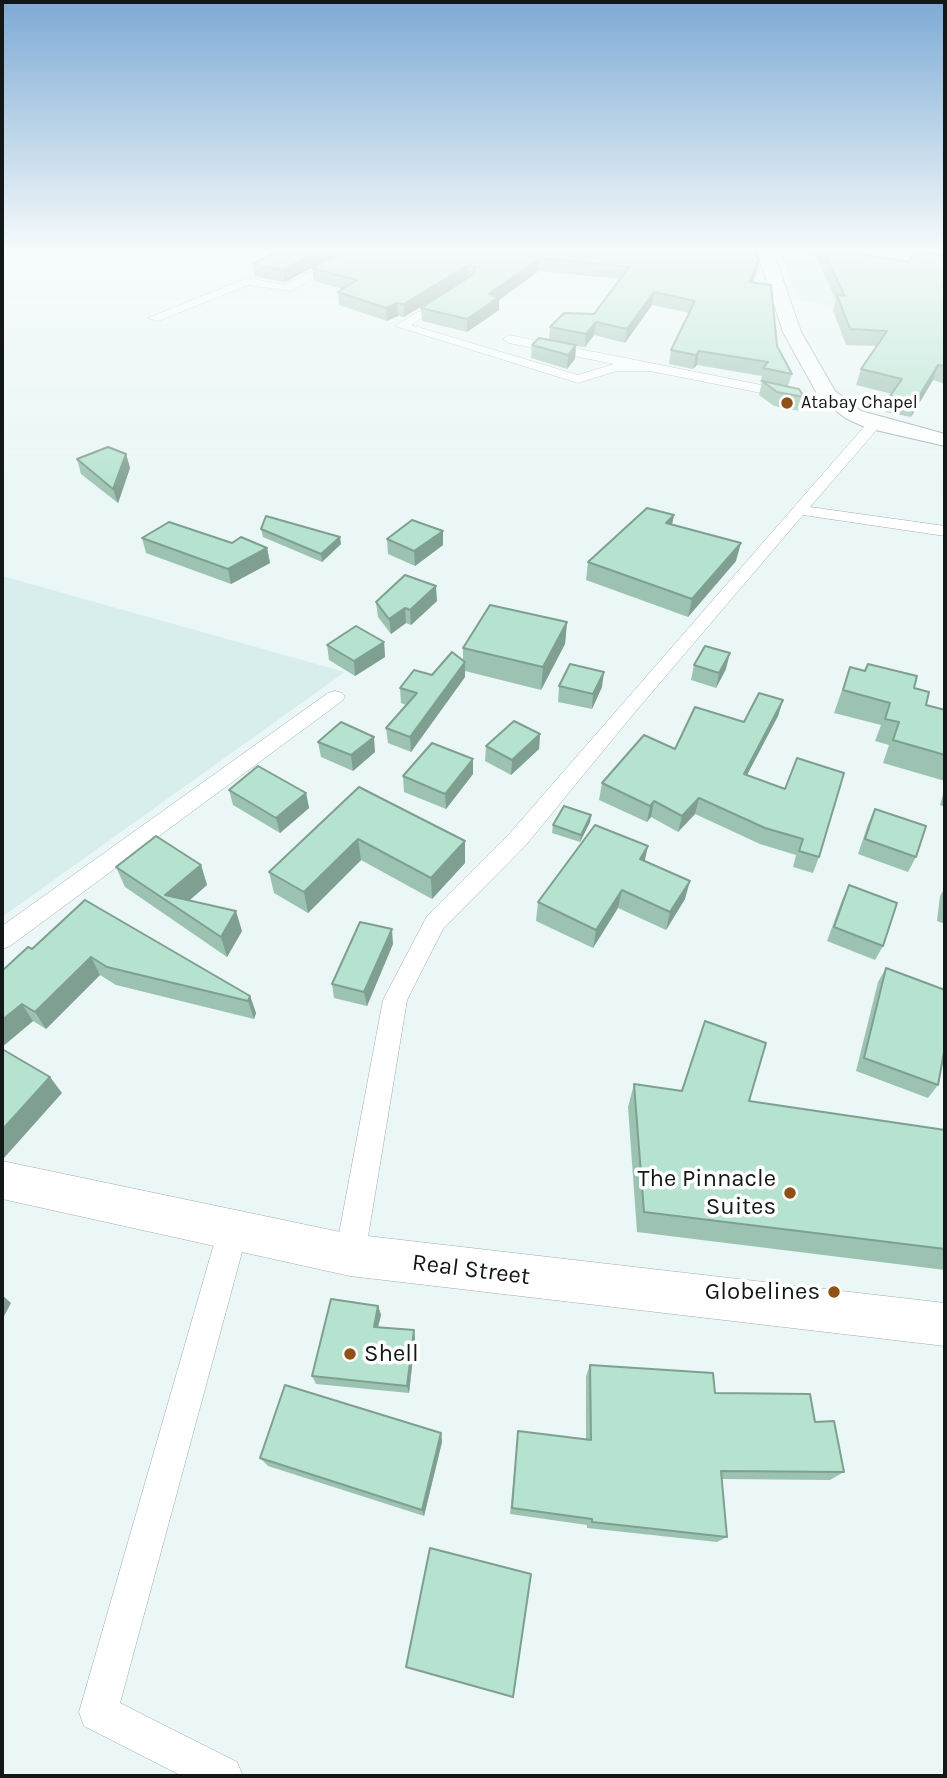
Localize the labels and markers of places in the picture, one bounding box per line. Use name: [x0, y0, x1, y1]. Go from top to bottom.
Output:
place label: Atabay Chapel: [801, 392, 918, 414]
marker: Atabay Chapel: [779, 395, 795, 411]
place label: The Pinnacle Suites: [637, 1165, 776, 1221]
marker: The Pinnacle Suites: [782, 1185, 798, 1201]
place label: Globelines: [705, 1278, 820, 1306]
marker: Globelines: [826, 1284, 842, 1300]
place label: Shell: [364, 1340, 419, 1368]
marker: Shell: [342, 1346, 358, 1362]

